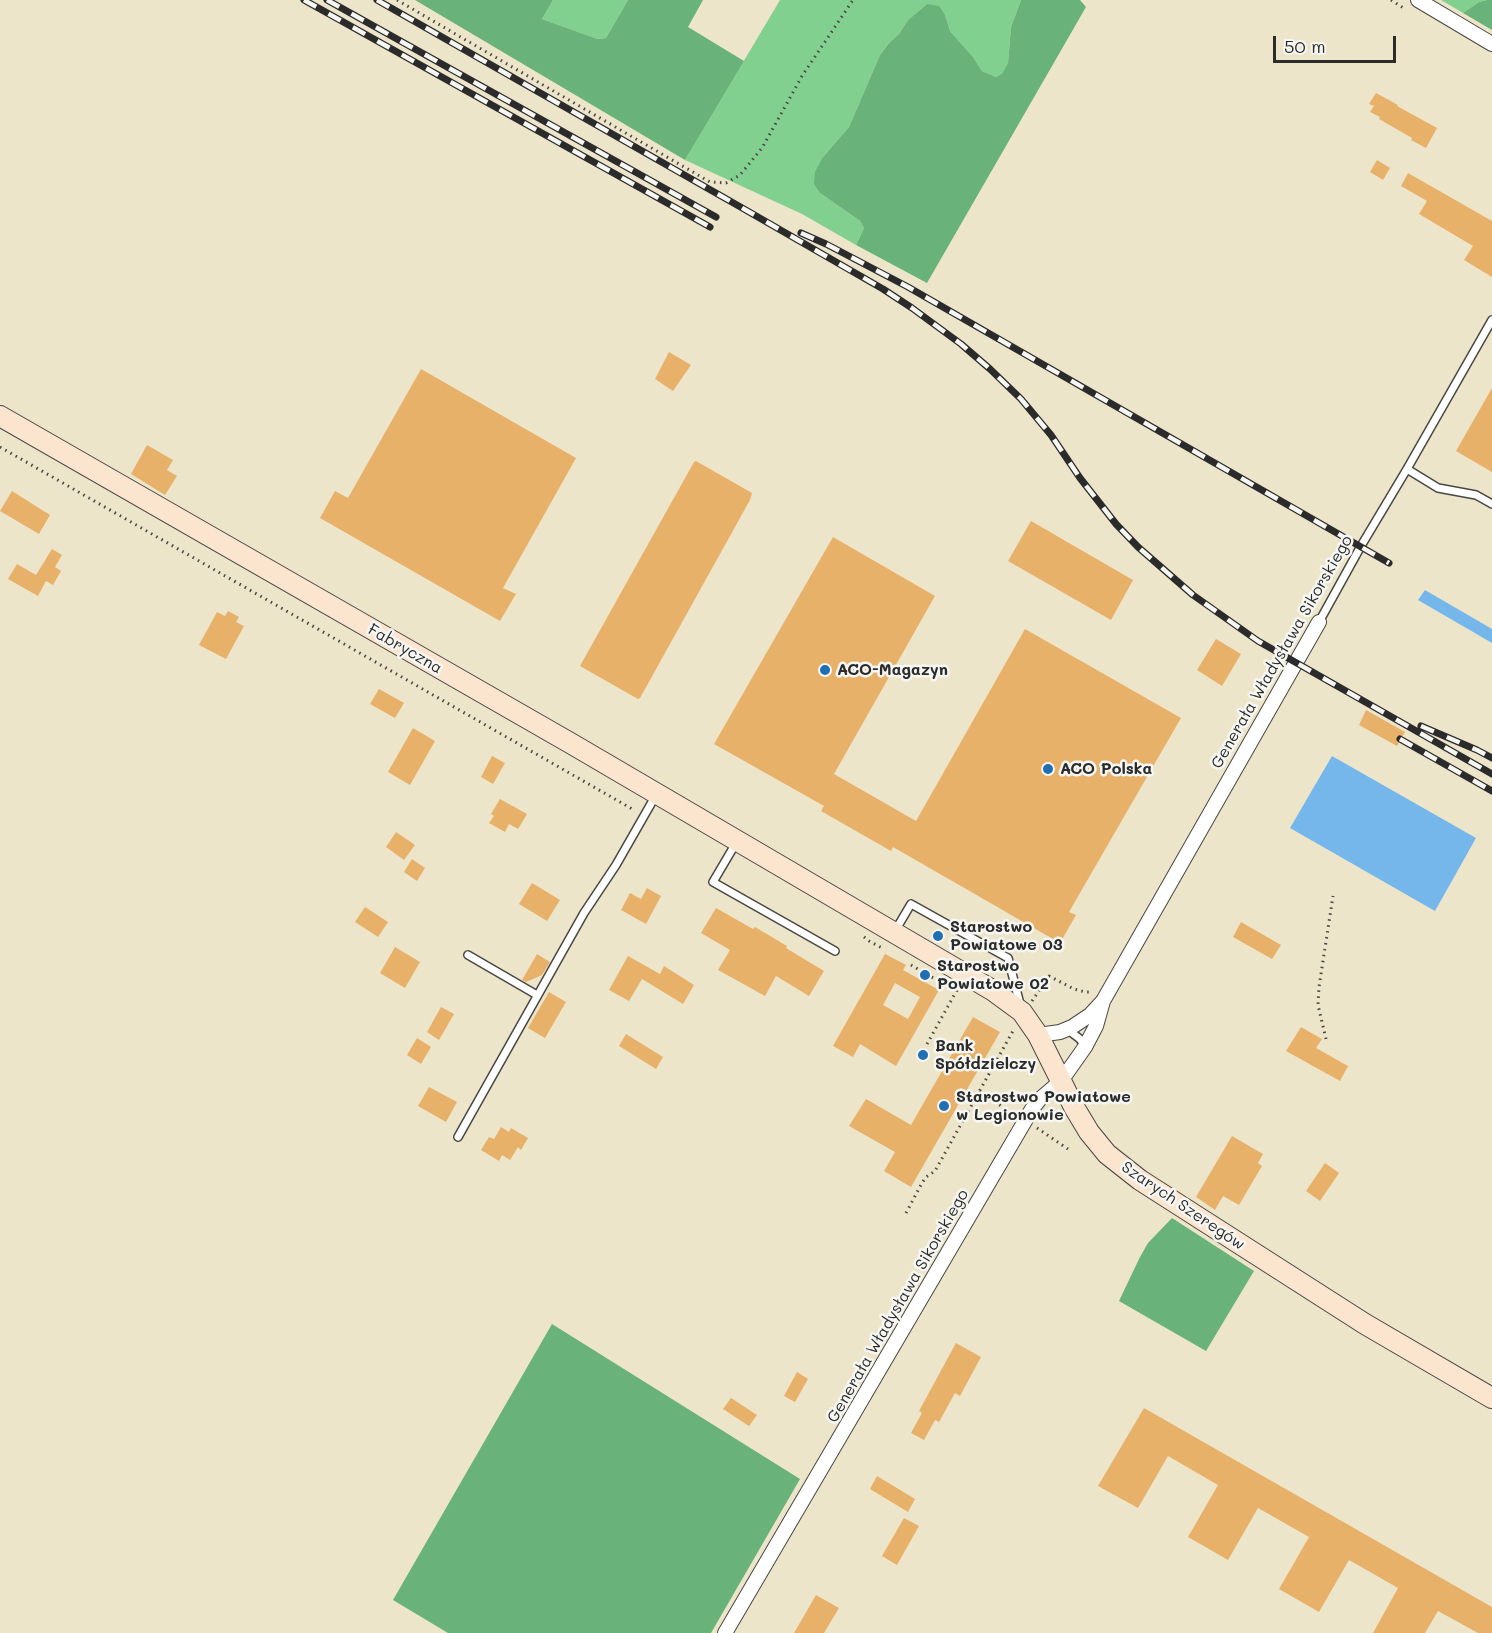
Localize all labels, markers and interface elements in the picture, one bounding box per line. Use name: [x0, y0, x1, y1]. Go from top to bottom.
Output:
scale bar: [1276, 24, 1399, 62]
text: 50 m: [1284, 34, 1326, 58]
street label: Generała Władysława Sikorskiego: [1207, 532, 1357, 772]
street label: Fabryczna: [364, 620, 446, 678]
place label: ACO-Magazyn: [837, 660, 948, 680]
marker: ACO-Magazyn: [818, 663, 832, 677]
place label: ACO Polska: [1060, 759, 1152, 779]
marker: ACO Polska: [1041, 762, 1055, 776]
place label: Starostwo Powiatowe 03: [950, 917, 1063, 955]
marker: Starostwo Powiatowe 03: [931, 929, 945, 943]
place label: Starostwo Powiatowe 02: [937, 956, 1049, 994]
marker: Starostwo Powiatowe 02: [918, 968, 932, 982]
place label: Bank Spółdzielczy: [935, 1036, 1036, 1074]
marker: Bank Spółdzielczy: [916, 1048, 930, 1062]
place label: Starostwo Powiatowe w Legionowie: [956, 1087, 1131, 1125]
marker: Starostwo Powiatowe w Legionowie: [937, 1099, 951, 1113]
street label: Szarych Szeregów: [1118, 1158, 1248, 1254]
street label: Generała Władysława Sikorskiego: [823, 1186, 973, 1426]

